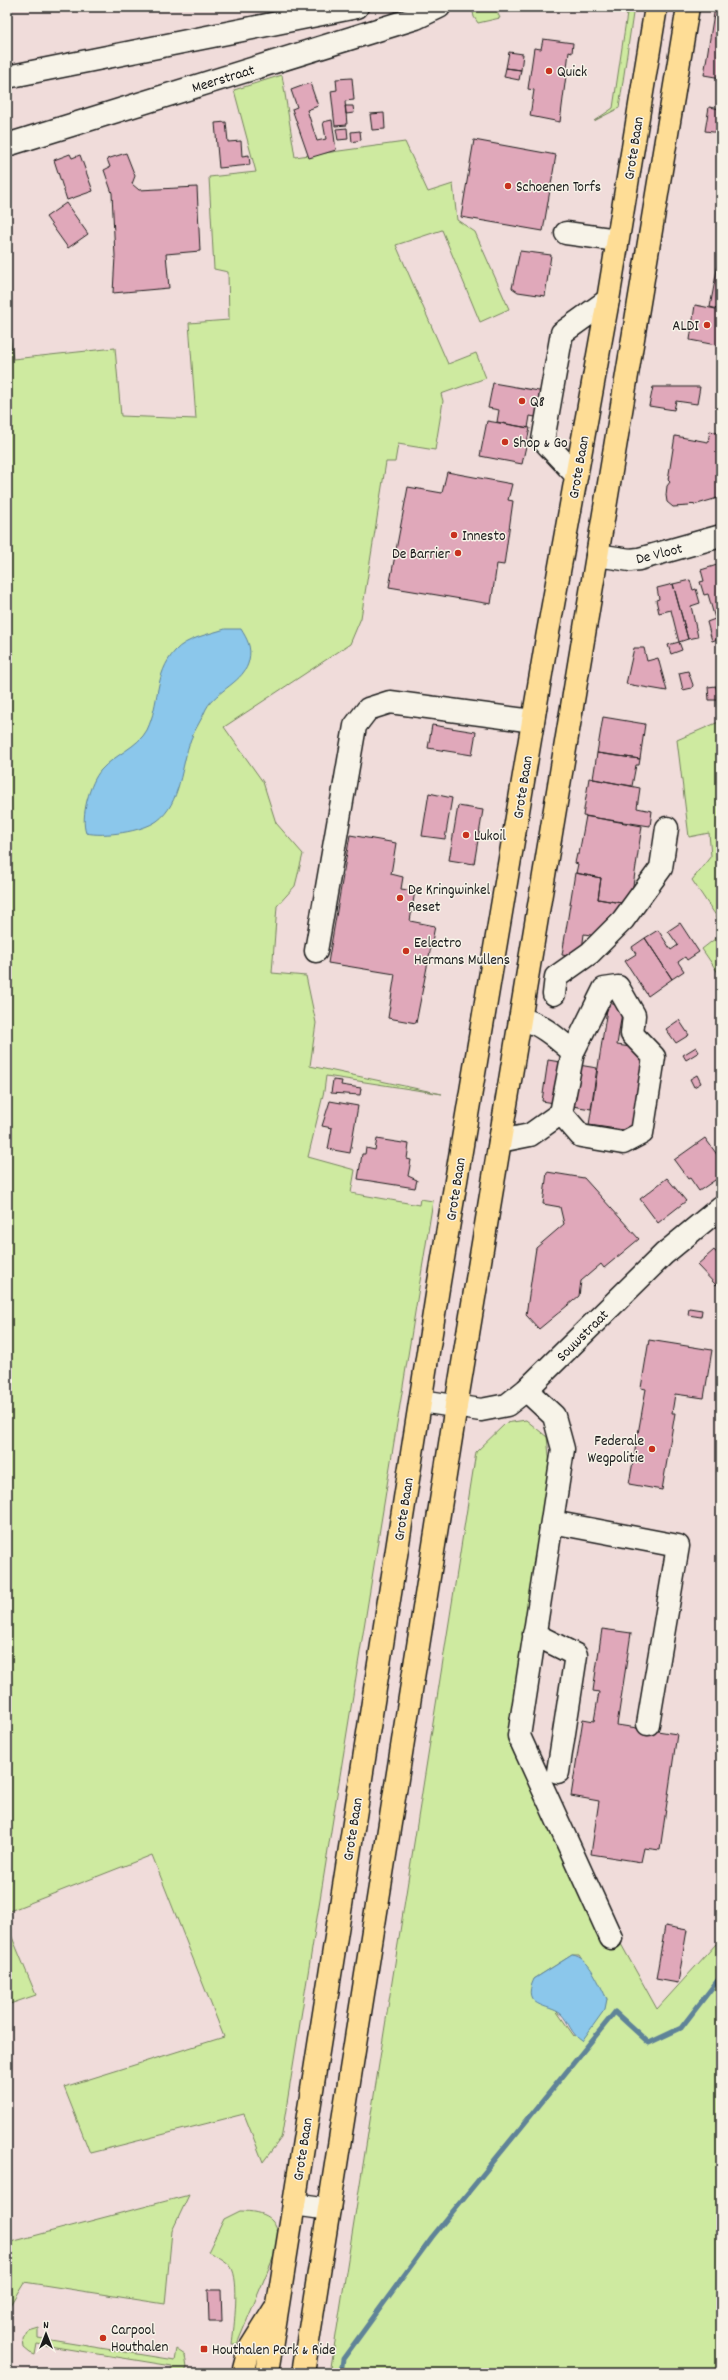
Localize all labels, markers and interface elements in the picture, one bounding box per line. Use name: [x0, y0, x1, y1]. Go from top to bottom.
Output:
street label: Meerstraat: [189, 60, 258, 100]
place label: Quick: [557, 62, 587, 84]
marker: Quick: [544, 66, 554, 76]
street label: Grote Baan: [619, 115, 651, 181]
place label: Schoenen Torfs: [516, 177, 601, 199]
marker: Schoenen Torfs: [503, 181, 513, 191]
place label: ALDI: [672, 316, 699, 338]
marker: ALDI: [702, 320, 712, 330]
place label: Q8: [530, 392, 545, 414]
marker: Q8: [517, 396, 527, 406]
place label: Shop & Go: [513, 433, 568, 455]
street label: Grote Baan: [564, 434, 596, 501]
marker: Shop & Go: [500, 437, 510, 447]
place label: Innesto: [462, 526, 506, 548]
marker: Innesto: [449, 530, 459, 540]
street label: De Vloot: [634, 538, 686, 571]
place label: De Barrier: [392, 544, 450, 566]
marker: De Barrier: [453, 548, 463, 558]
street label: Grote Baan: [508, 754, 540, 820]
place label: Lukoil: [474, 826, 506, 848]
marker: Lukoil: [461, 830, 471, 840]
place label: De Kringwinkel Reset: [408, 880, 491, 919]
marker: De Kringwinkel Reset: [395, 893, 405, 903]
place label: Eelectro Hermans Mullens: [414, 933, 510, 972]
marker: Eelectro Hermans Mullens: [401, 946, 411, 956]
street label: Grote Baan: [441, 1156, 473, 1222]
street label: Souwstraat: [552, 1305, 615, 1368]
place label: Federale Wegpolitie: [587, 1431, 644, 1470]
marker: Federale Wegpolitie: [647, 1444, 657, 1454]
street label: Grote Baan: [389, 1476, 421, 1542]
street label: Grote Baan: [338, 1796, 370, 1862]
street label: Grote Baan: [288, 2116, 320, 2182]
north arrow: [26, 2314, 66, 2354]
text: N: [43, 2318, 49, 2334]
place label: Carpool Houthalen: [111, 2320, 168, 2359]
marker: Carpool Houthalen: [98, 2333, 108, 2343]
place label: Houthalen Park & Ride: [212, 2340, 336, 2362]
marker: Houthalen Park & Ride: [199, 2344, 209, 2354]

